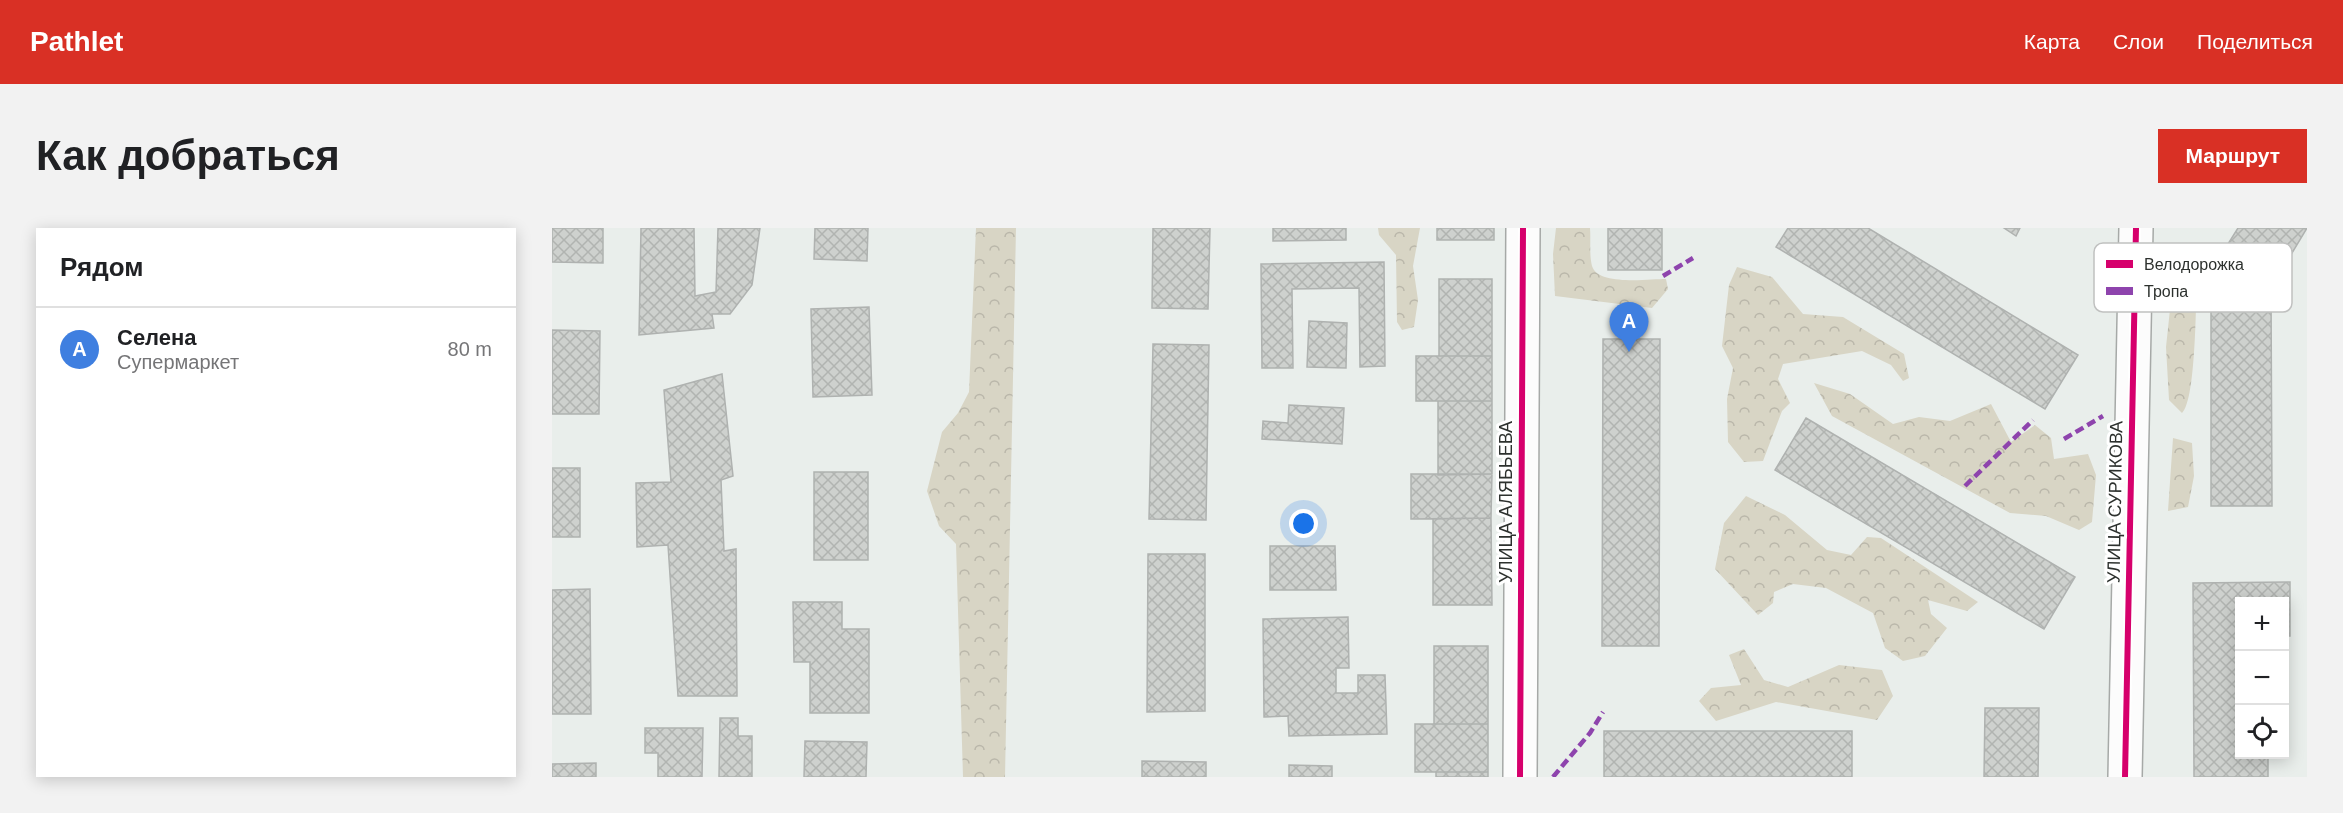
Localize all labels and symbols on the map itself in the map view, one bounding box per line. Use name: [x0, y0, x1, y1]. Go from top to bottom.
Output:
legend: [2094, 243, 2292, 312]
text: Велодорожка: [2144, 256, 2244, 273]
text: Тропа: [2144, 283, 2188, 300]
pin: A: [1610, 302, 1648, 352]
street label: УЛИЦА АЛЯБЬЕВА: [1496, 421, 1516, 583]
street label: УЛИЦА СУРИКОВА: [2104, 421, 2126, 583]
your location: [1289, 509, 1318, 538]

